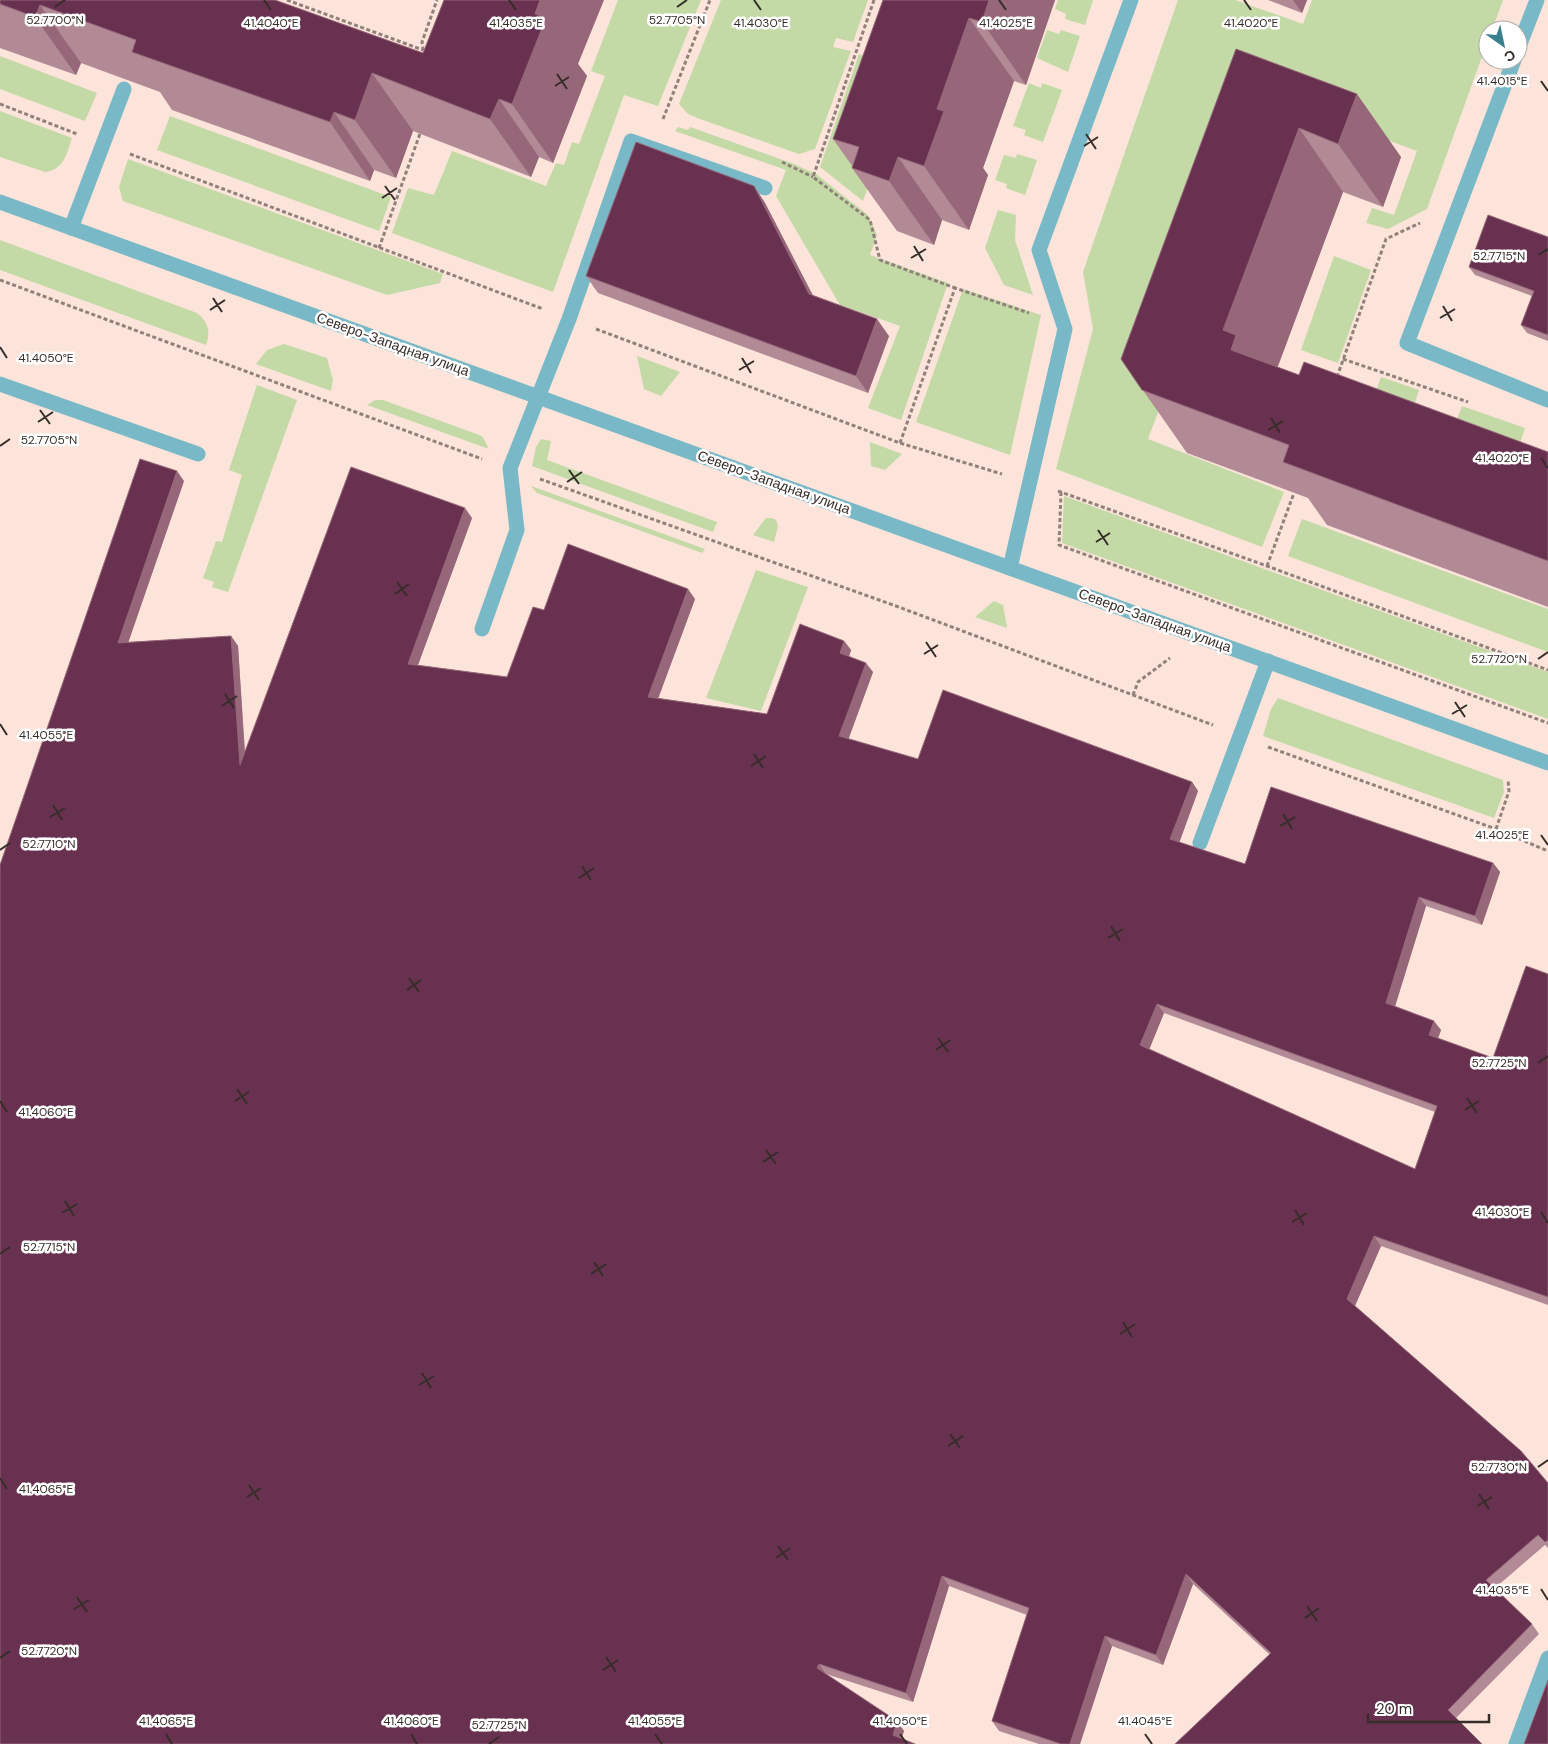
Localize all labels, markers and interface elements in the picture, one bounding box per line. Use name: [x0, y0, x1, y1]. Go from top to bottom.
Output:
text: 52.7700°N: [26, 12, 84, 28]
text: 52.7705°N: [649, 12, 705, 28]
text: 41.4040°E: [243, 15, 299, 31]
text: 41.4035°E: [489, 15, 543, 31]
text: 41.4030°E: [733, 15, 789, 31]
text: 41.4025°E: [979, 15, 1033, 31]
text: 41.4020°E: [1224, 15, 1279, 31]
north arrow: [1478, 20, 1528, 70]
text: С: [1501, 46, 1519, 66]
text: 41.4015°E: [1477, 73, 1528, 89]
text: 52.7715°N: [1473, 248, 1525, 264]
street label: Северо-Западная улица: [314, 308, 472, 380]
text: 41.4050°E: [18, 350, 74, 366]
text: 52.7705°N: [21, 432, 77, 448]
street label: Северо-Западная улица: [695, 446, 853, 518]
text: 41.4020°E: [1475, 450, 1530, 466]
street label: Северо-Западная улица: [1076, 584, 1234, 656]
text: 52.7720°N: [1471, 651, 1527, 667]
text: 41.4055°E: [19, 727, 73, 743]
text: 41.4025°E: [1475, 827, 1529, 843]
text: 52.7710°N: [22, 836, 76, 852]
text: 52.7725°N: [1471, 1055, 1527, 1071]
text: 41.4060°E: [18, 1104, 74, 1120]
text: 41.4030°E: [1474, 1204, 1530, 1220]
text: 52.7715°N: [23, 1239, 75, 1255]
text: 52.7730°N: [1471, 1459, 1527, 1475]
text: 41.4065°E: [19, 1481, 73, 1497]
text: 41.4035°E: [1475, 1582, 1529, 1598]
text: 52.7720°N: [21, 1643, 77, 1659]
scale bar: [1368, 1692, 1489, 1724]
text: 20 m: [1376, 1699, 1412, 1719]
text: 41.4065°E: [139, 1713, 193, 1729]
text: 41.4060°E: [383, 1713, 439, 1729]
text: 41.4055°E: [628, 1713, 682, 1729]
text: 41.4050°E: [872, 1713, 928, 1729]
text: 41.4045°E: [1118, 1713, 1172, 1729]
text: 52.7725°N: [471, 1717, 527, 1733]

